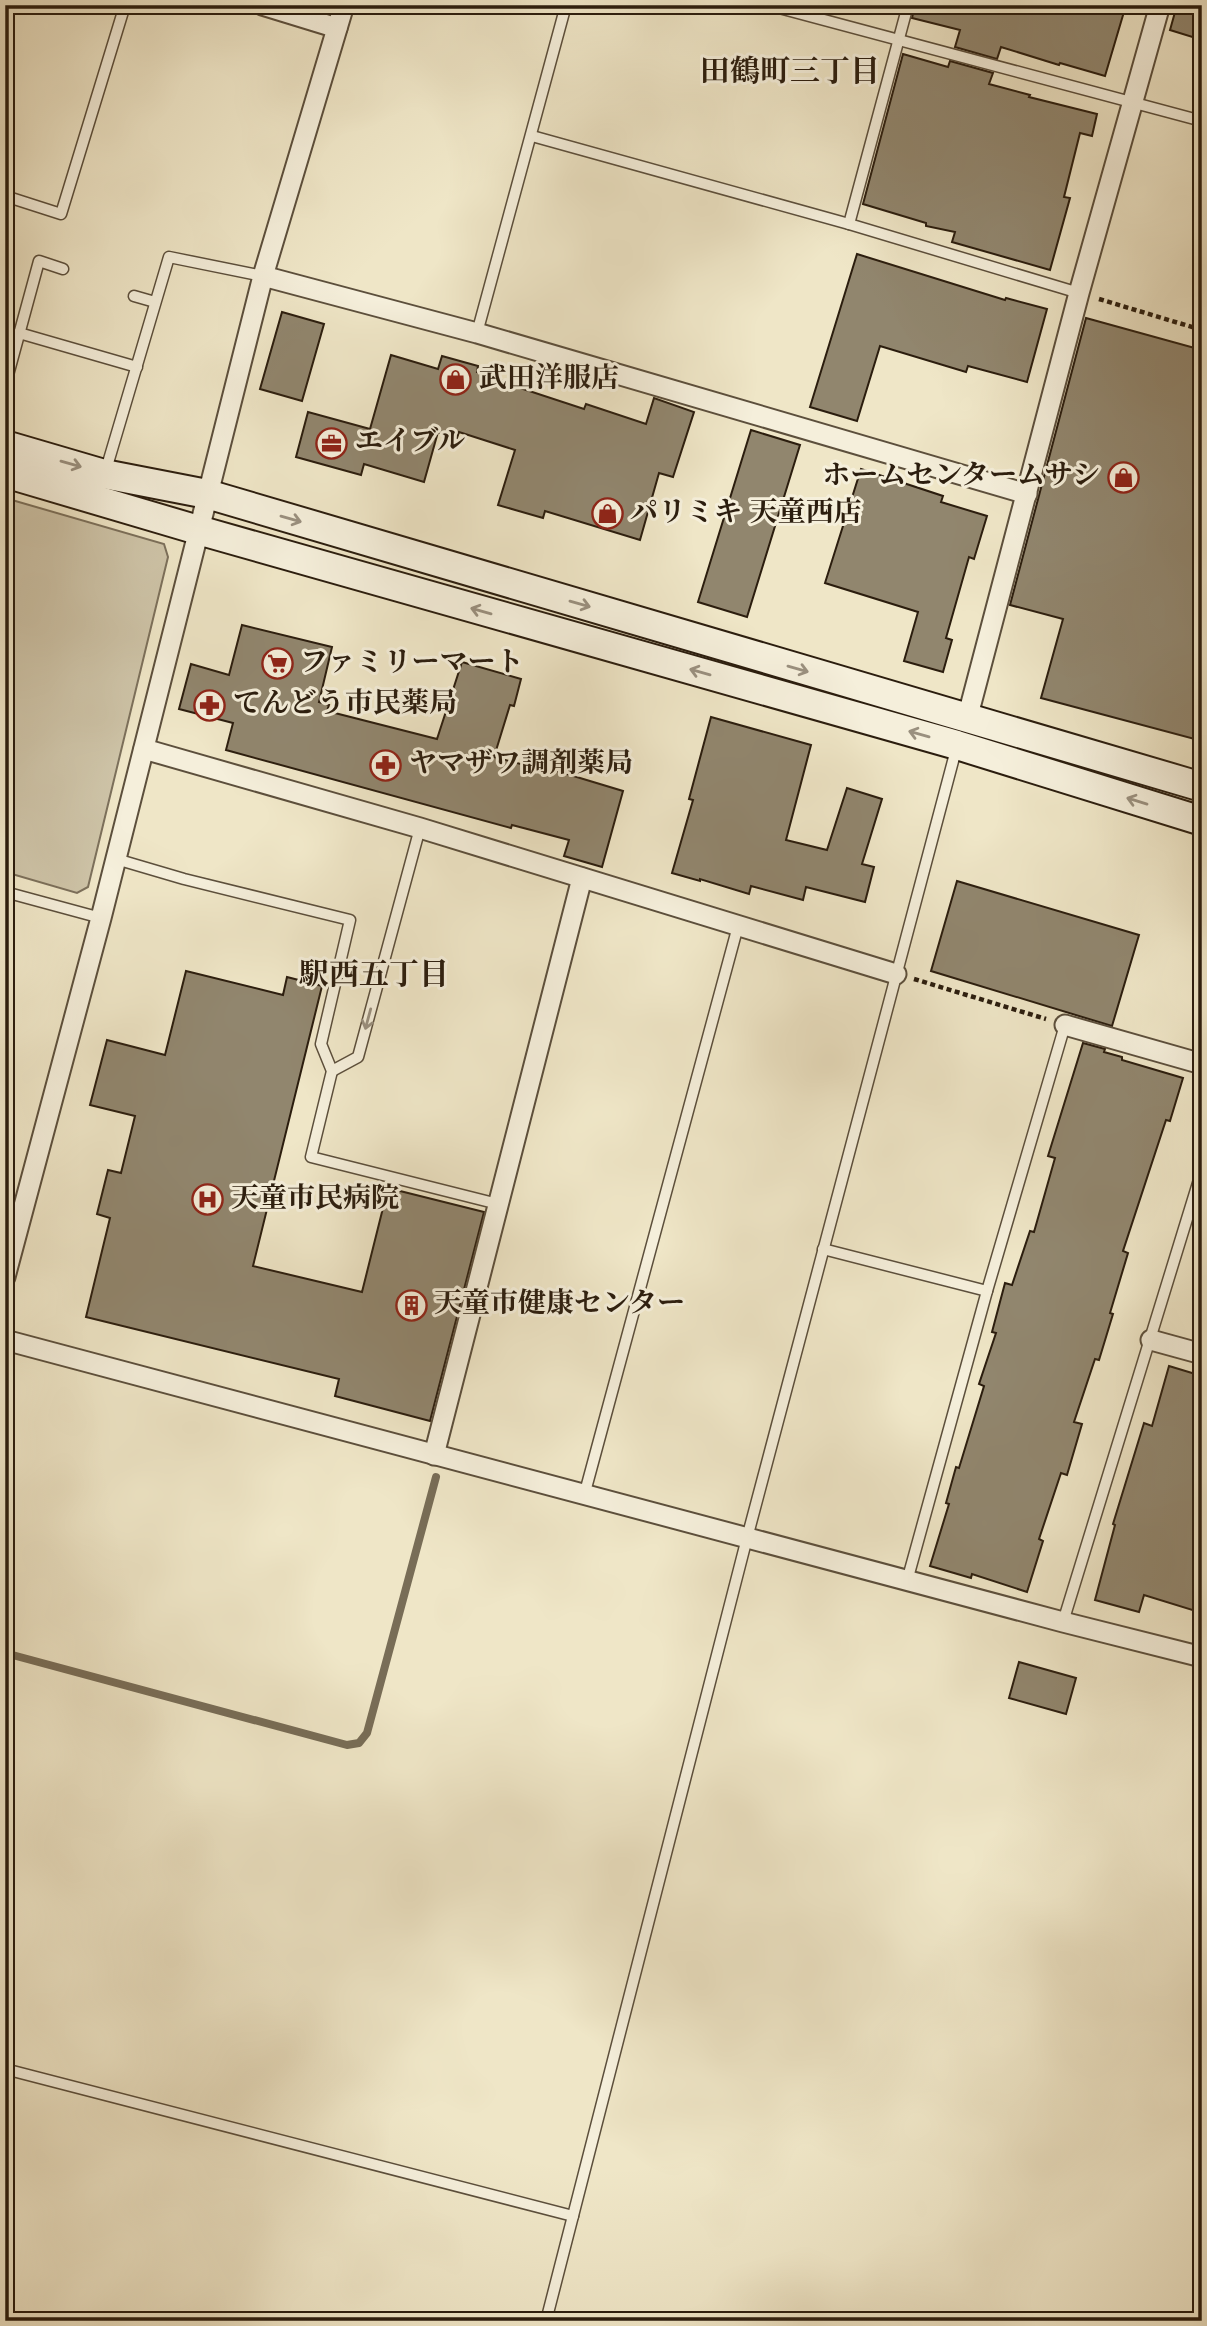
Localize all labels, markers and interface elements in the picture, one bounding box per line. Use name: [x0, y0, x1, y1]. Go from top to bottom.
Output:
district label: 田鶴町三丁目: [700, 55, 880, 88]
place label: 武田洋服店: [479, 362, 619, 394]
shop icon: 武田洋服店: [439, 363, 473, 397]
office icon: エイブル: [315, 426, 349, 460]
place label: エイブル: [355, 426, 465, 457]
one-way arrow: [60, 459, 82, 472]
shop icon: ホームセンタームサシ: [1106, 460, 1140, 494]
place label: ホームセンタームサシ: [822, 461, 1100, 491]
shop icon: パリミキ 天童西店: [590, 497, 624, 531]
place label: パリミキ 天童西店: [630, 497, 862, 528]
one-way arrow: [280, 513, 302, 526]
one-way arrow: [569, 599, 591, 612]
one-way arrow: [471, 603, 493, 616]
supermarket icon: ファミリーマート: [260, 647, 294, 681]
place label: ファミリーマート: [300, 648, 523, 678]
one-way arrow: [787, 663, 809, 676]
one-way arrow: [689, 665, 711, 678]
pharmacy icon: てんどう市民薬局: [193, 688, 227, 722]
place label: てんどう市民薬局: [233, 688, 457, 719]
one-way arrow: [908, 727, 930, 740]
pharmacy icon: ヤマザワ調剤薬局: [369, 748, 403, 782]
place label: ヤマザワ調剤薬局: [409, 748, 633, 779]
one-way arrow: [1126, 794, 1148, 806]
district label: 駅西五丁目: [299, 958, 449, 991]
one-way arrow: [361, 1007, 374, 1029]
hospital icon: 天童市民病院: [191, 1183, 225, 1217]
place label: 天童市民病院: [231, 1183, 399, 1214]
building icon: 天童市健康センター: [394, 1288, 428, 1322]
place label: 天童市健康センター: [434, 1288, 685, 1319]

